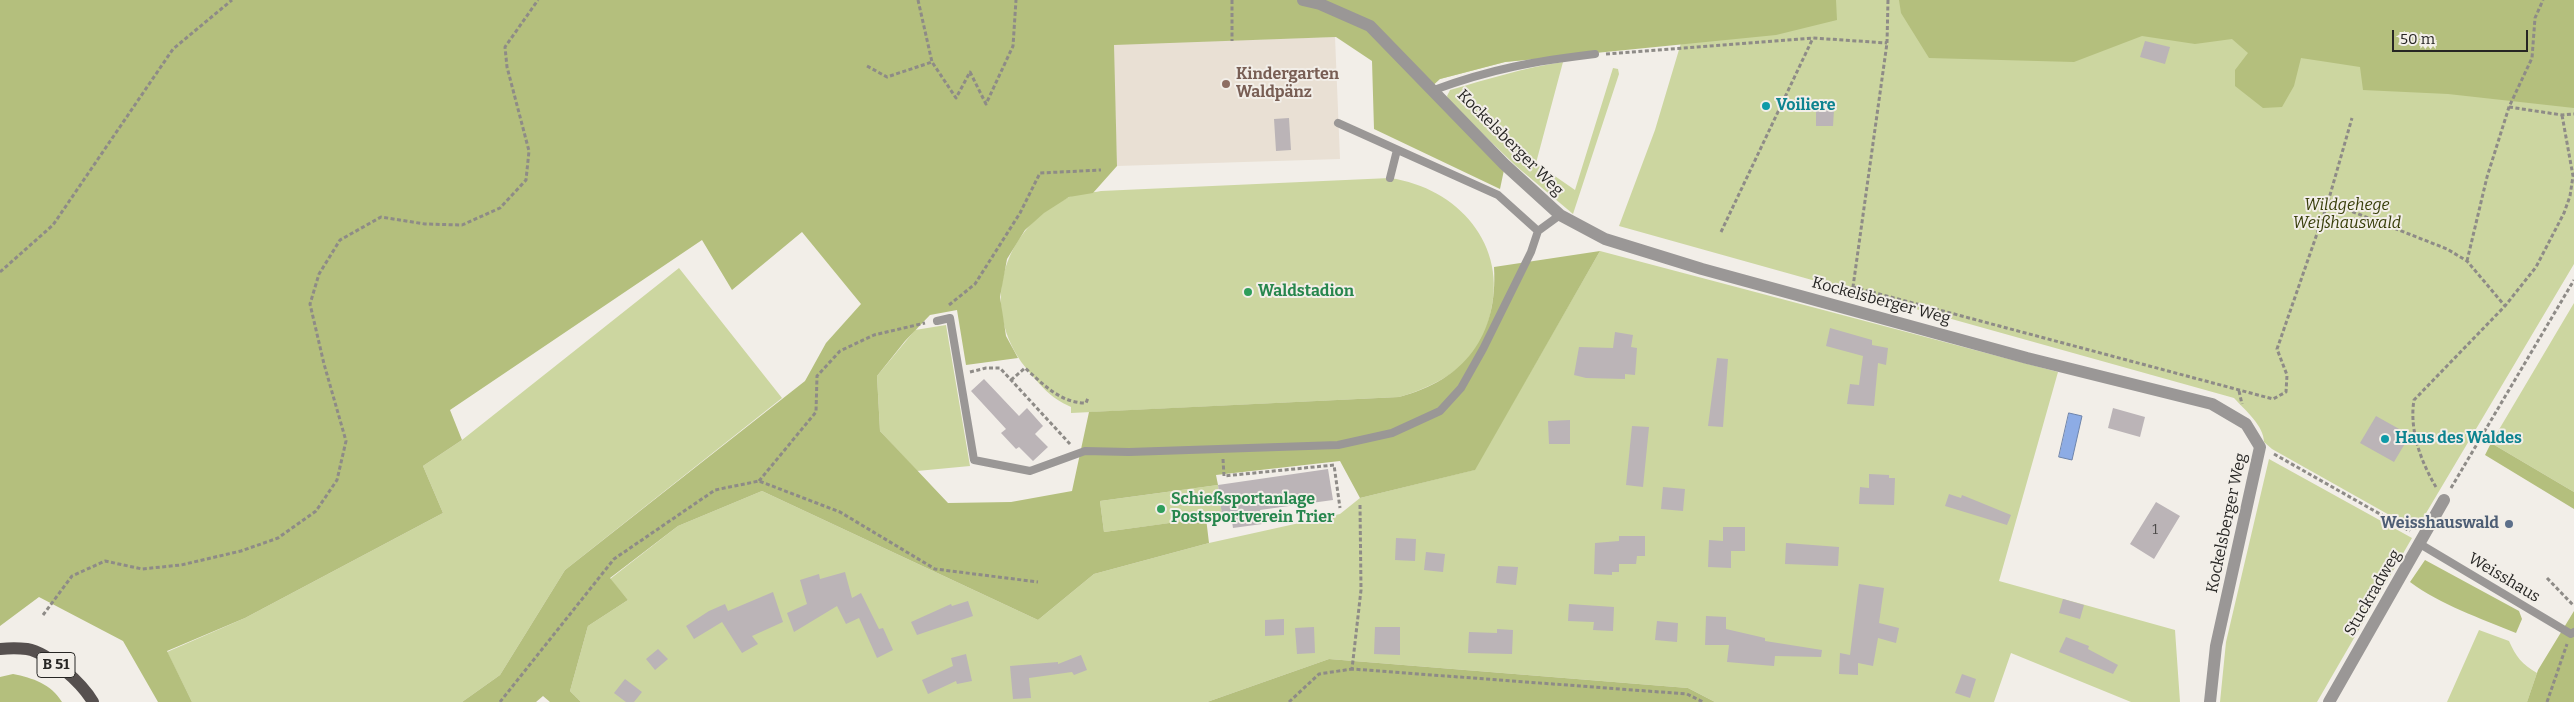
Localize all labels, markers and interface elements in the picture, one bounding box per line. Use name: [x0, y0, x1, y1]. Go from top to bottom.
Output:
scale bar: [2394, 20, 2530, 52]
text: 50 m: [2400, 30, 2435, 48]
place label: Kindergarten Waldpänz: [1236, 65, 1339, 103]
marker: Kindergarten Waldpänz: [1220, 78, 1232, 90]
street label: Kockelsberger Weg: [1453, 86, 1567, 200]
place label: Voiliere: [1776, 96, 1835, 116]
marker: Voiliere: [1760, 100, 1772, 112]
park label: Wildgehege Weißhauswald: [2293, 196, 2401, 234]
street label: Kockelsberger Weg: [1810, 273, 1952, 329]
place label: Waldstadion: [1258, 282, 1354, 302]
marker: Waldstadion: [1242, 286, 1254, 298]
place label: Haus des Waldes: [2395, 429, 2522, 449]
marker: Haus des Waldes: [2379, 433, 2391, 445]
street label: Kockelsberger Weg: [2203, 451, 2251, 595]
place label: Schießsportanlage Postsportverein Trier: [1171, 490, 1334, 528]
marker: Schießsportanlage Postsportverein Trier: [1155, 503, 1167, 515]
place label: Weisshauswald: [2381, 514, 2499, 534]
marker: Weisshauswald: [2503, 518, 2515, 530]
house number: 1: [2152, 522, 2158, 538]
street label: Stuckradweg: [2341, 546, 2405, 640]
street label: Weisshaus: [2465, 549, 2543, 607]
road number: B 51: [37, 652, 75, 678]

